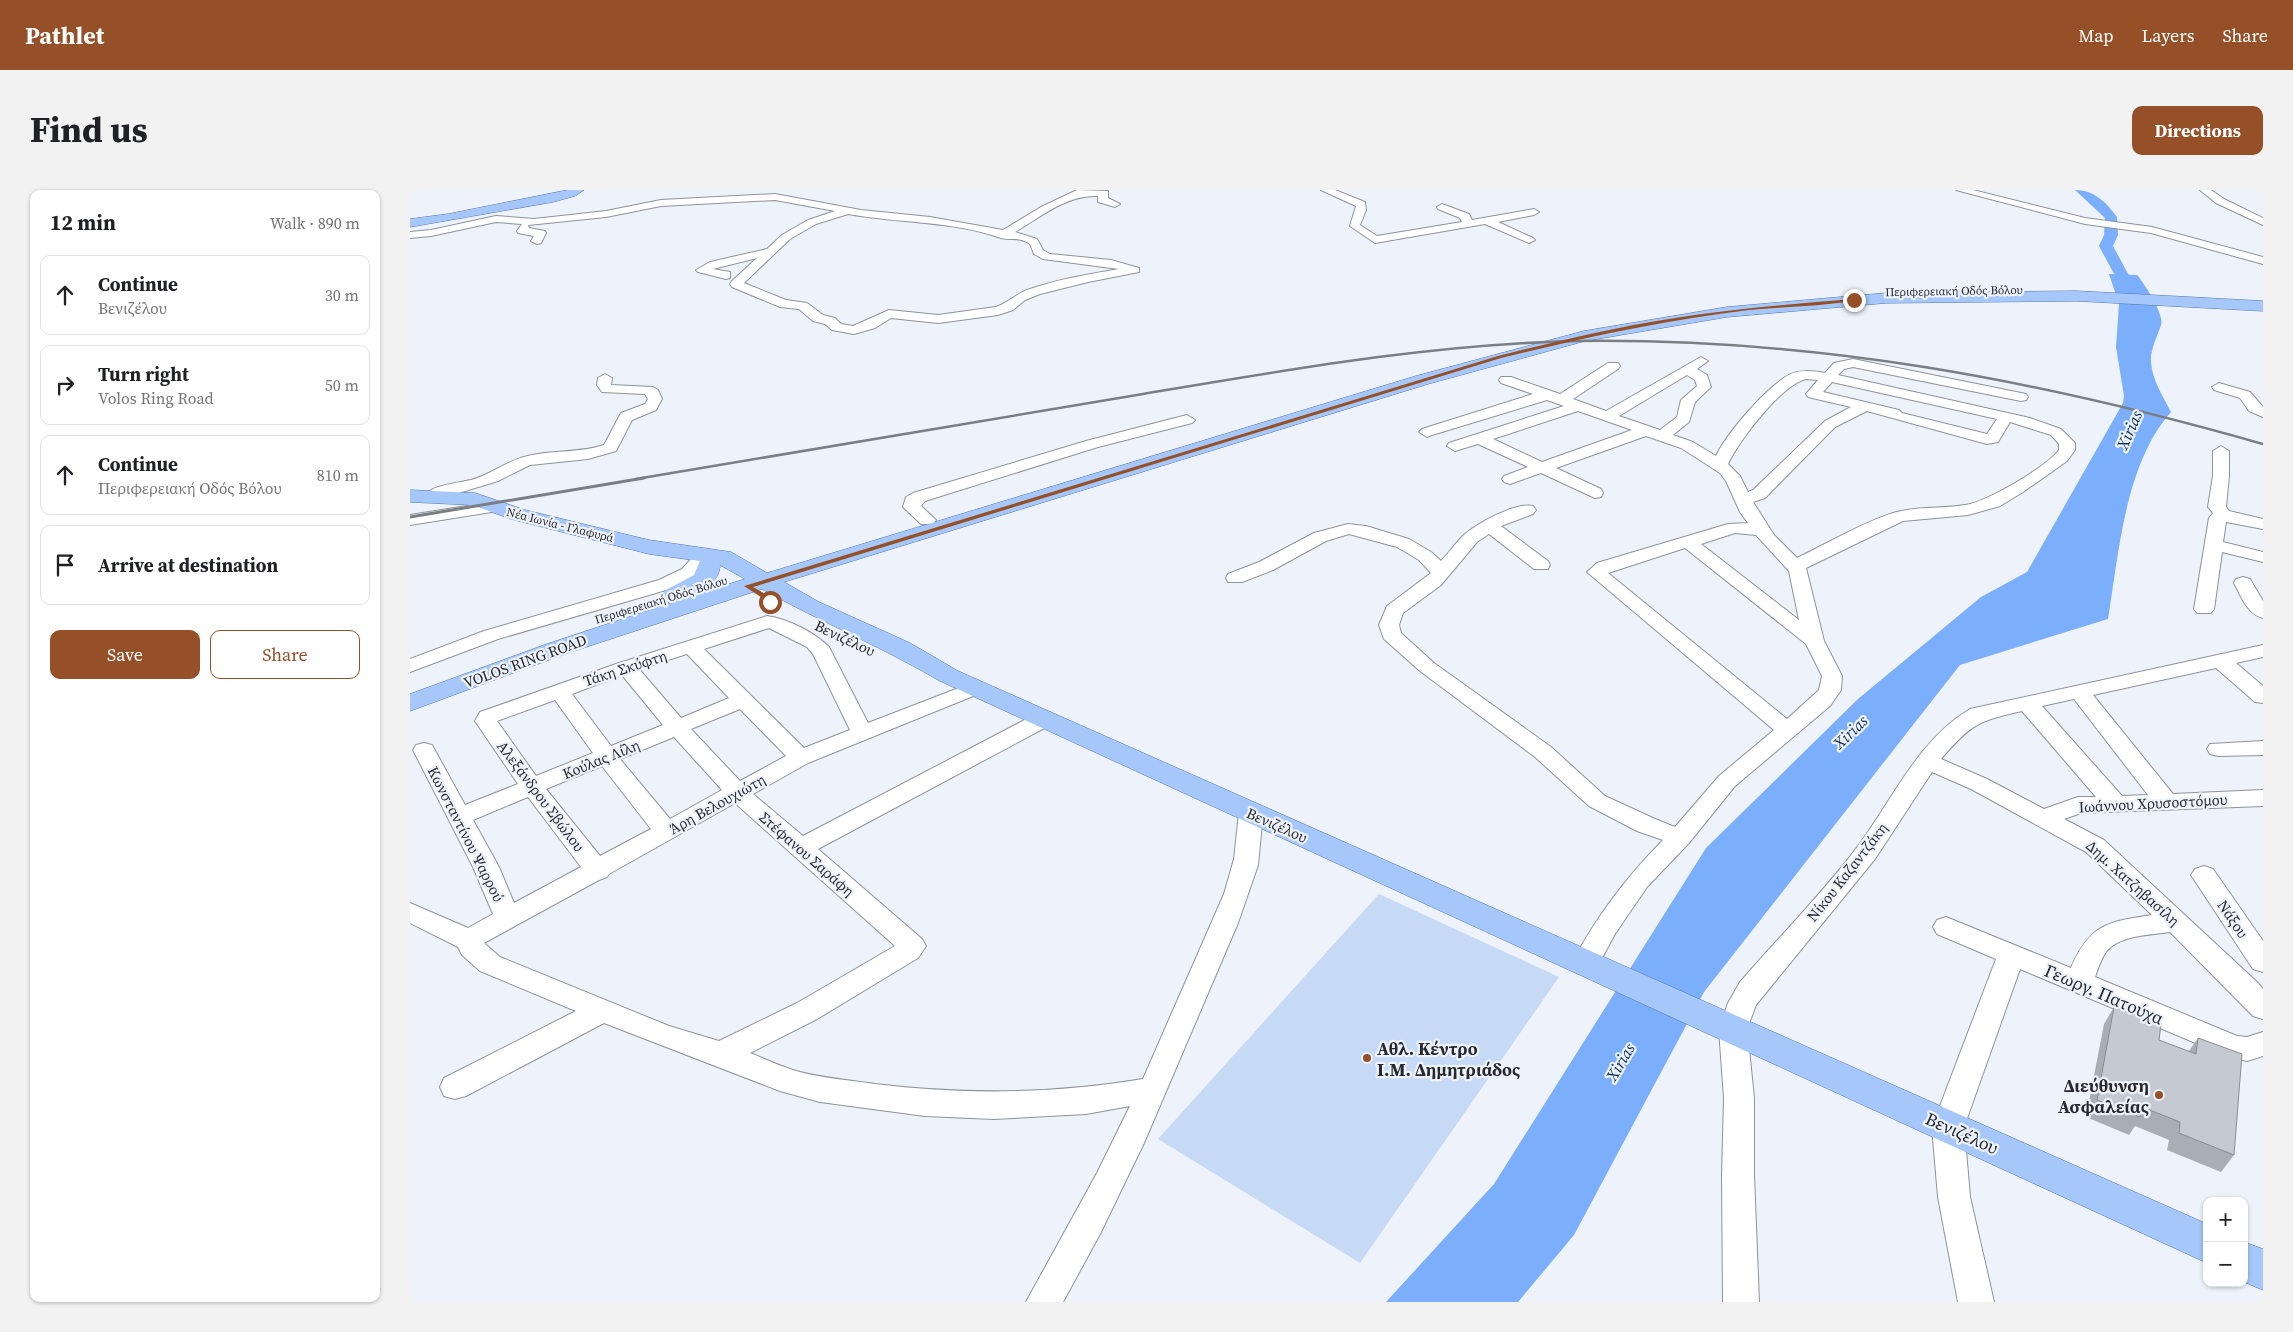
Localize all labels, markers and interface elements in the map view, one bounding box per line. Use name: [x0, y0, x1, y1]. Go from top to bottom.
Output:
text: Pathlet: [25, 19, 104, 52]
text: Map: [2078, 23, 2113, 48]
text: Layers: [2141, 23, 2194, 48]
text: Share: [2222, 23, 2268, 48]
text: Find us: [30, 106, 148, 154]
button: Directions: [2132, 106, 2263, 155]
text: 12 min: [50, 208, 116, 237]
text: Walk · 890 m: [270, 212, 360, 234]
text: Continue: [98, 271, 178, 297]
icon: ahead: [51, 281, 79, 309]
street label: Περιφερειακή Οδός Βόλου: [1885, 282, 2023, 300]
text: 30 m: [325, 284, 359, 306]
route end: [1843, 289, 1866, 312]
text: Βενιζέλου: [98, 297, 167, 319]
text: Turn right: [98, 361, 189, 387]
icon: right: [51, 371, 79, 399]
text: 50 m: [325, 374, 359, 396]
text: Volos Ring Road: [98, 387, 214, 409]
water label: Xirias: [2110, 407, 2147, 454]
text: Continue: [98, 451, 178, 477]
icon: ahead: [51, 461, 79, 489]
text: 810 m: [317, 464, 359, 486]
text: Περιφερειακή Οδός Βόλου: [98, 477, 282, 499]
street label: Νέα Ιωνία - Γλαφυρά: [505, 504, 616, 546]
icon: arrive: [51, 551, 79, 579]
text: Arrive at destination: [98, 552, 278, 578]
street label: Περιφερειακή Οδός Βόλου: [593, 572, 729, 628]
route start: [759, 591, 782, 614]
street label: Βενιζέλου: [811, 615, 879, 661]
street label: VOLOS RING ROAD: [460, 629, 590, 693]
button: Save: [50, 630, 200, 679]
button: Share: [210, 630, 360, 679]
street label: Τάκη Σκύφτη: [581, 645, 669, 691]
water label: Xirias: [1827, 710, 1872, 755]
street label: Κούλας Λίλη: [559, 734, 643, 784]
street label: Αλεξάνδρου Σβώλου: [492, 736, 590, 856]
street label: Κωνσταντίνου Ψαρρού: [423, 763, 509, 905]
street label: Άρη Βελουχιώτη: [665, 769, 769, 839]
street label: Ιωάννου Χρυσοστόμου: [2078, 789, 2228, 817]
street label: Βενιζέλου: [1243, 802, 1311, 848]
street label: Στέφανου Σαράφη: [755, 807, 859, 901]
street label: Νίκου Καζαντζάκη: [1802, 818, 1892, 926]
street label: Δημ. Χατζηβασίλη: [2082, 835, 2184, 931]
street label: Νάξου: [2213, 896, 2253, 942]
street label: Γεωργ. Πατούχα: [2041, 958, 2167, 1030]
place label: Αθλ. Κέντρο Ι.Μ. Δημητριάδος: [1377, 1036, 1520, 1082]
water label: Xirias: [1600, 1039, 1640, 1086]
marker: Αθλ. Κέντρο Ι.Μ. Δημητριάδος: [1361, 1052, 1373, 1064]
place label: Διεύθυνση Ασφαλείας: [2058, 1073, 2149, 1119]
marker: Διεύθυνση Ασφαλείας: [2153, 1089, 2165, 1101]
street label: Βενιζέλου: [1922, 1106, 2002, 1160]
map controls: [2203, 1197, 2248, 1287]
button: +: [2203, 1197, 2248, 1242]
button: −: [2203, 1242, 2248, 1287]

